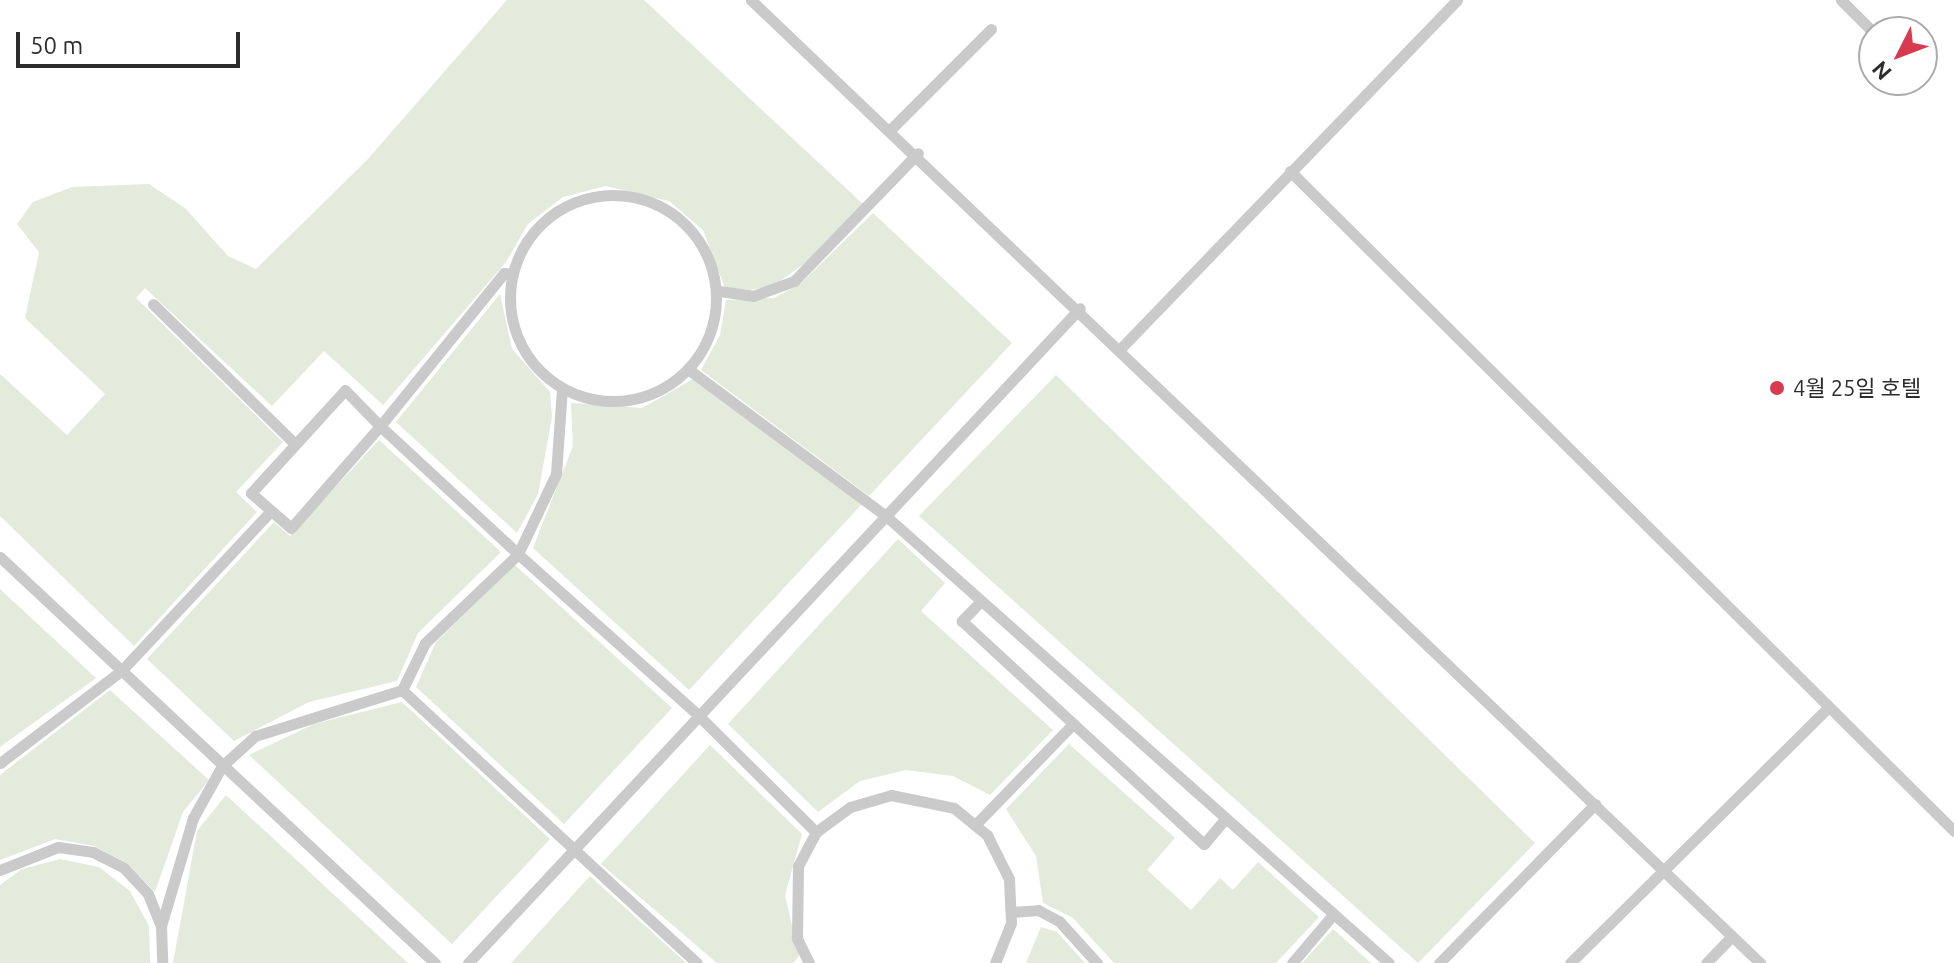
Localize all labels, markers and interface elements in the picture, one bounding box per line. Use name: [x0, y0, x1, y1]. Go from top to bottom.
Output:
scale bar: [20, 16, 244, 66]
north arrow: [1858, 16, 1938, 96]
text: 50 m: [30, 32, 83, 59]
text: N: [1867, 57, 1896, 86]
place label: 4월 25일 호텔: [1793, 375, 1921, 401]
marker: 4월 25일 호텔: [1768, 379, 1786, 397]

